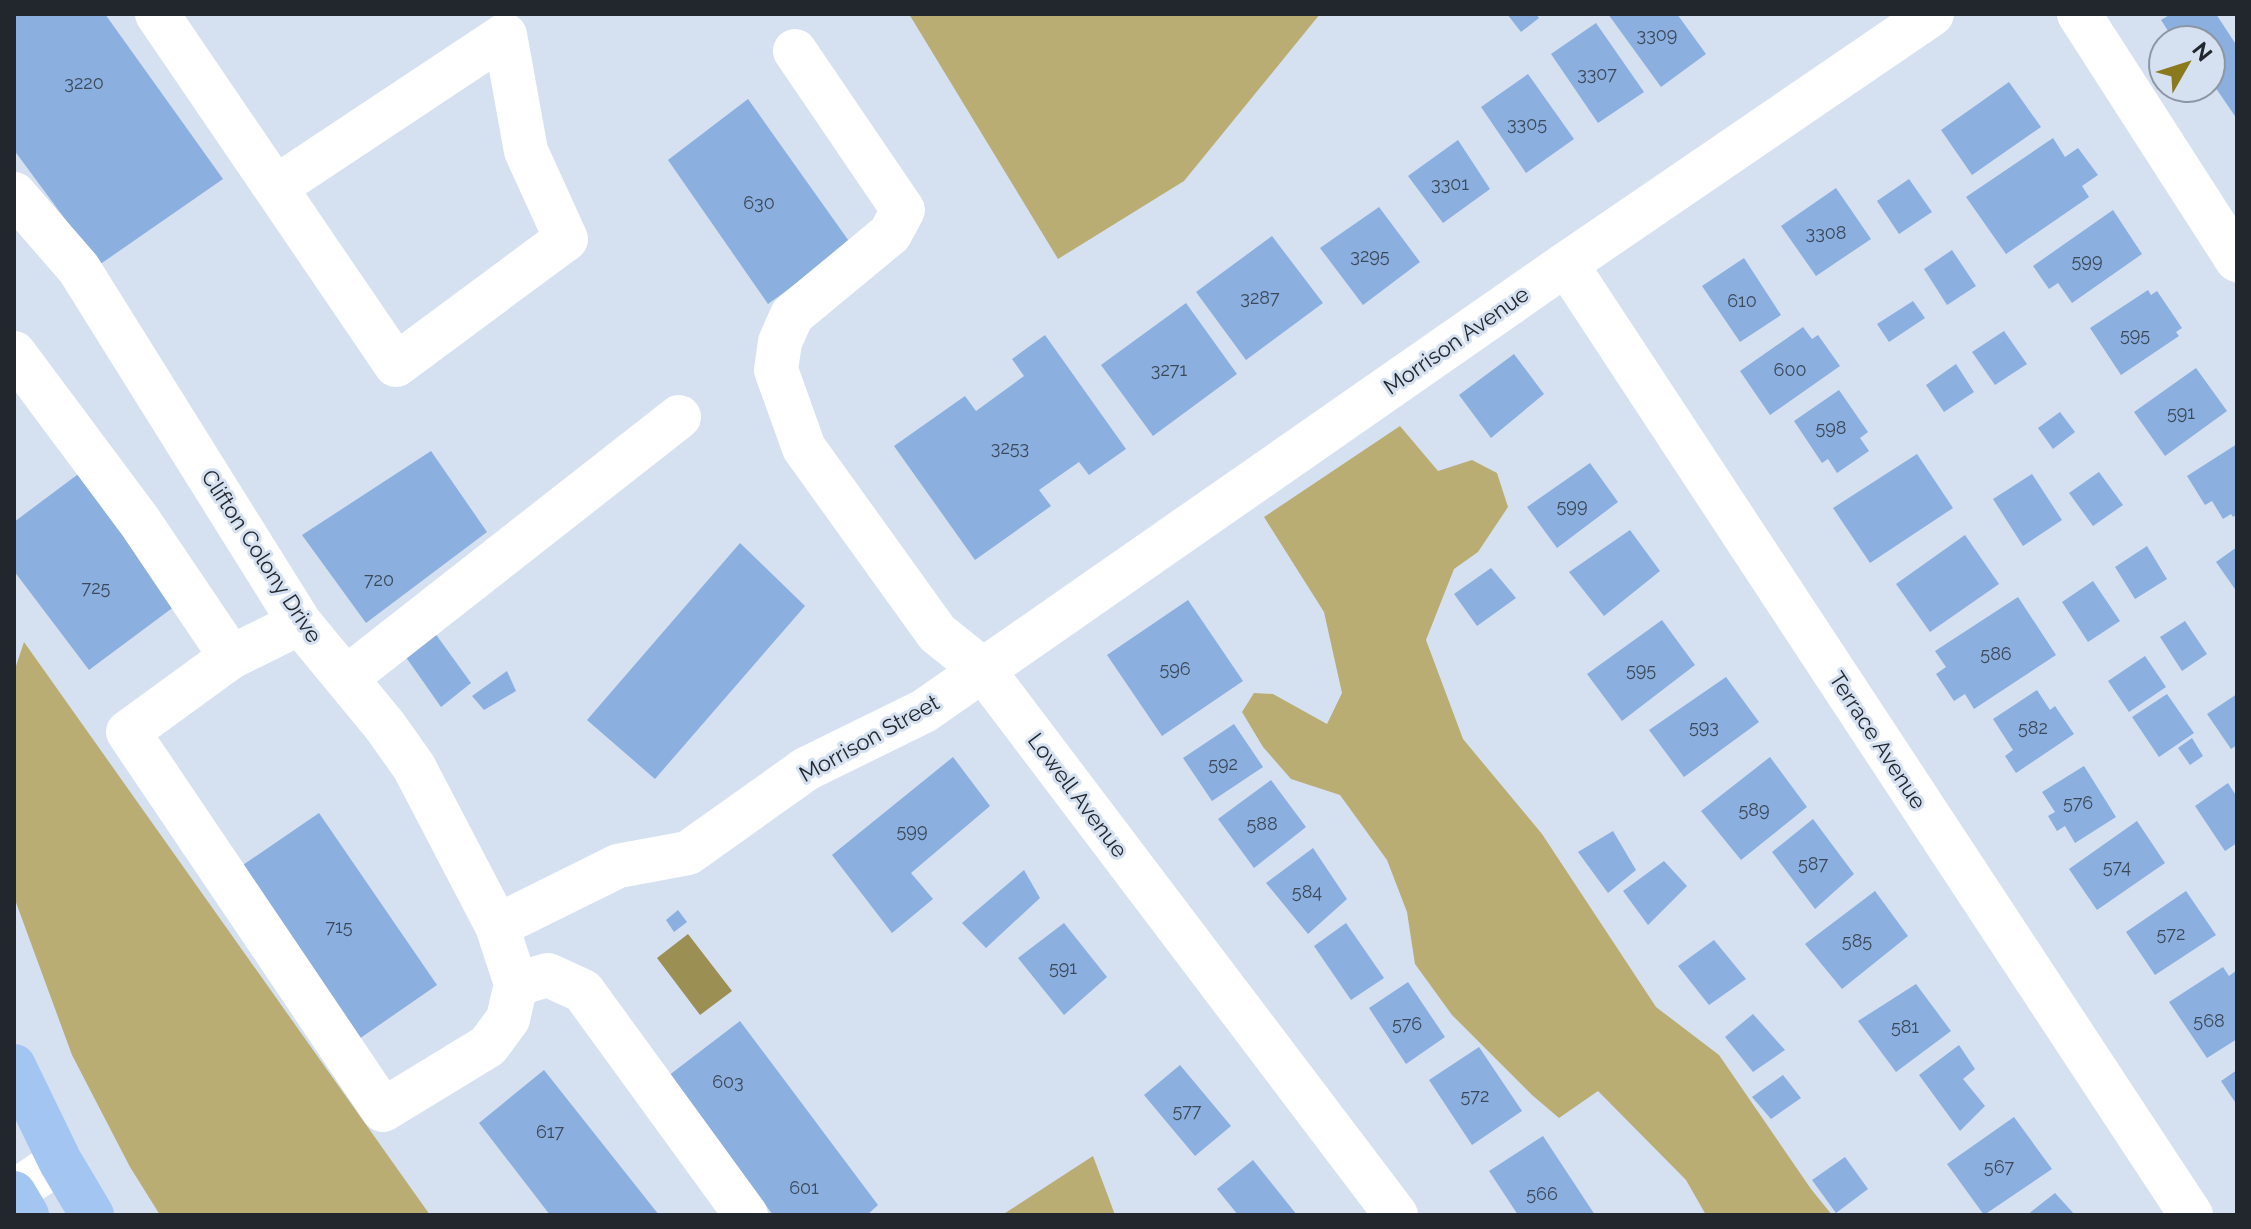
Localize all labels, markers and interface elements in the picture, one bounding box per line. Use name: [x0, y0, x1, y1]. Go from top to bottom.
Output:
house number: 3309: [1637, 24, 1677, 45]
north arrow: [2147, 24, 2227, 104]
text: N: [2187, 37, 2218, 66]
house number: 3307: [1577, 63, 1617, 84]
house number: 3220: [64, 72, 104, 93]
house number: 3305: [1507, 113, 1547, 134]
house number: 3301: [1431, 173, 1469, 194]
house number: 630: [743, 192, 775, 213]
house number: 3308: [1806, 222, 1846, 243]
house number: 3295: [1350, 245, 1390, 266]
house number: 599: [2072, 250, 2102, 271]
street label: Morrison Avenue: [1378, 280, 1534, 400]
house number: 3287: [1240, 287, 1280, 308]
house number: 610: [1727, 290, 1757, 311]
house number: 595: [2120, 324, 2150, 345]
house number: 3271: [1151, 359, 1187, 380]
house number: 600: [1774, 359, 1806, 380]
house number: 591: [2167, 402, 2195, 423]
house number: 598: [1815, 417, 1847, 438]
house number: 3253: [991, 437, 1029, 458]
street label: Clifton Colony Drive: [196, 465, 328, 647]
house number: 599: [1557, 495, 1587, 516]
house number: 720: [364, 569, 394, 590]
house number: 725: [82, 577, 111, 598]
house number: 586: [1980, 643, 2012, 664]
house number: 596: [1159, 658, 1191, 679]
house number: 595: [1626, 659, 1656, 680]
street label: Terrace Avenue: [1824, 667, 1932, 814]
street label: Morrison Street: [795, 689, 944, 787]
house number: 593: [1689, 716, 1719, 737]
house number: 582: [2018, 717, 2048, 738]
street label: Lowell Avenue: [1023, 728, 1133, 862]
house number: 592: [1208, 753, 1238, 774]
house number: 576: [2063, 792, 2093, 813]
house number: 589: [1738, 799, 1770, 820]
house number: 588: [1246, 813, 1278, 834]
house number: 599: [897, 820, 927, 841]
house number: 587: [1798, 853, 1828, 874]
house number: 574: [2103, 856, 2131, 877]
house number: 584: [1292, 881, 1322, 902]
house number: 715: [325, 916, 353, 937]
house number: 572: [2157, 923, 2185, 944]
house number: 585: [1842, 930, 1872, 951]
house number: 591: [1049, 957, 1077, 978]
house number: 568: [2193, 1010, 2225, 1031]
house number: 576: [1392, 1013, 1422, 1034]
house number: 581: [1891, 1016, 1919, 1037]
house number: 603: [712, 1071, 744, 1092]
house number: 572: [1461, 1085, 1489, 1106]
house number: 577: [1172, 1100, 1202, 1121]
house number: 617: [536, 1121, 564, 1142]
house number: 567: [1984, 1156, 2015, 1177]
house number: 601: [789, 1177, 819, 1198]
house number: 566: [1526, 1183, 1558, 1204]

